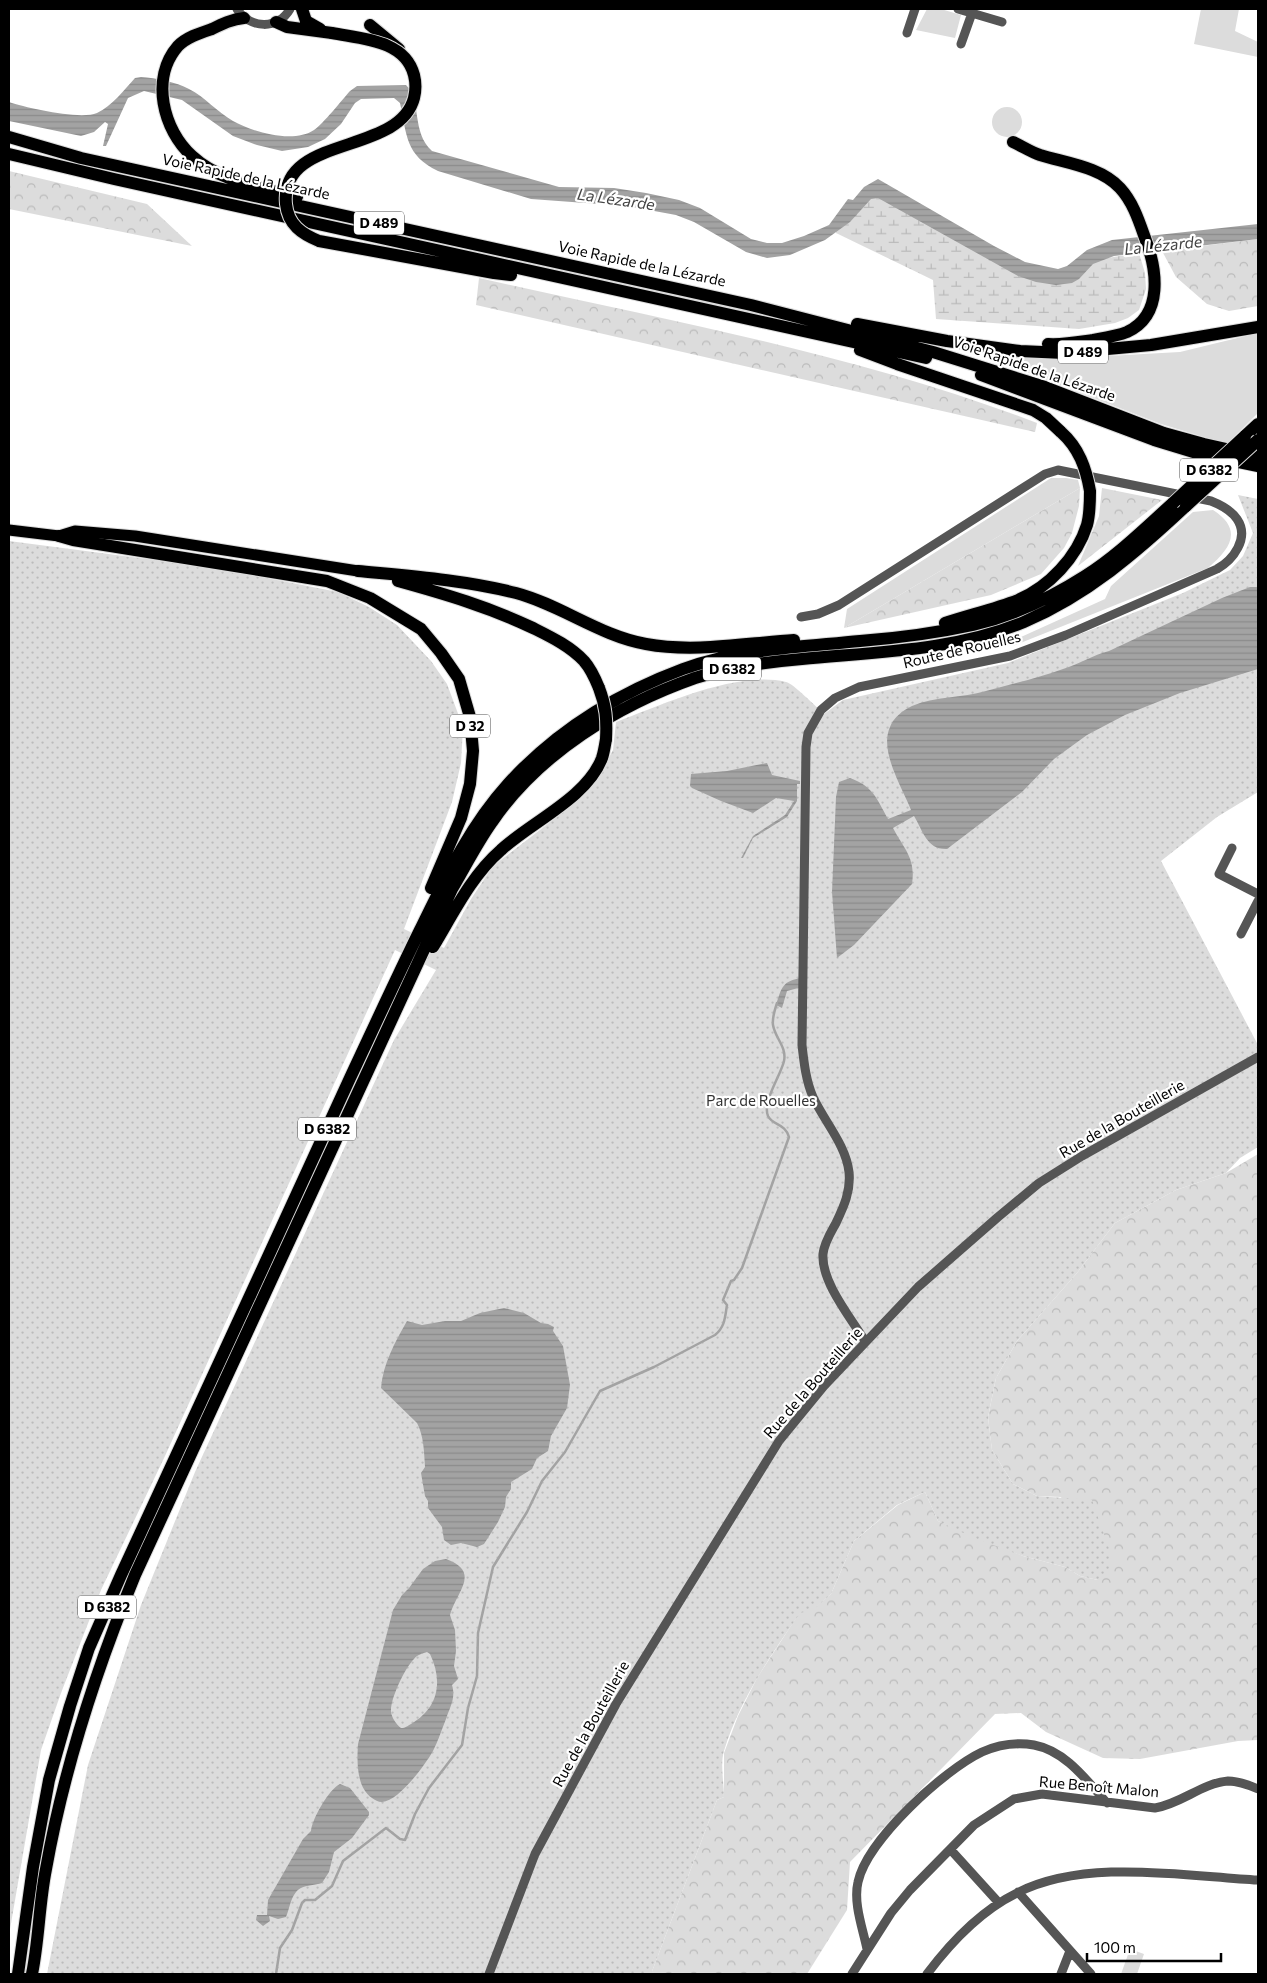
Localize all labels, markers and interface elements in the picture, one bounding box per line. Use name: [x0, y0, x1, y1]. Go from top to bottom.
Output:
street label: Voie Rapide de la Lézarde: [161, 149, 332, 203]
water label: La Lézarde: [576, 184, 657, 213]
road number: D 489: [354, 212, 404, 234]
water label: La Lézarde: [1123, 231, 1203, 258]
street label: Voie Rapide de la Lézarde: [557, 236, 728, 290]
street label: Voie Rapide de la Lézarde: [951, 332, 1118, 404]
road number: D 489: [1058, 341, 1108, 364]
road number: D 6382: [1180, 458, 1238, 482]
street label: Route de Rouelles: [901, 627, 1023, 671]
road number: D 6382: [703, 658, 761, 681]
road number: D 32: [450, 714, 490, 738]
street label: Rue de la Bouteillerie: [1056, 1075, 1187, 1161]
park label: Parc de Rouelles: [706, 1091, 816, 1109]
road number: D 6382: [298, 1118, 356, 1140]
street label: Rue de la Bouteillerie: [759, 1323, 865, 1442]
road number: D 6382: [78, 1595, 136, 1618]
street label: Rue de la Bouteillerie: [548, 1657, 632, 1790]
street label: Rue Benoît Malon: [1038, 1772, 1160, 1800]
scale bar: [1087, 1930, 1221, 1962]
text: 100 m: [1094, 1938, 1136, 1956]

